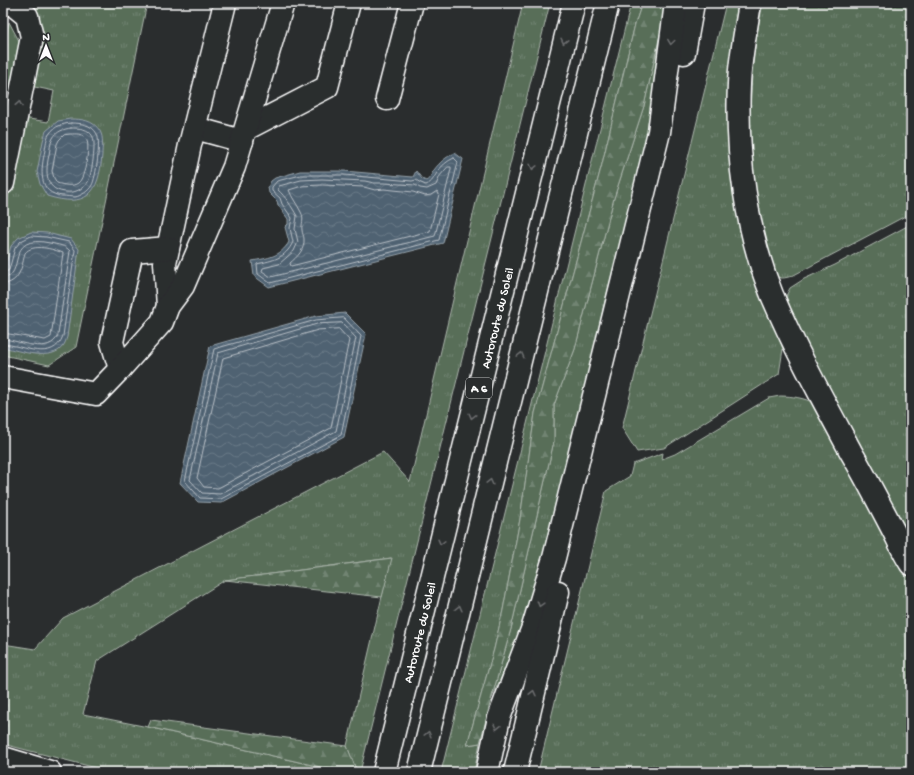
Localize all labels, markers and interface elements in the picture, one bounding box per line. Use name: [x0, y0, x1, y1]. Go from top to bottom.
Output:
north arrow: [26, 26, 66, 66]
text: N: [42, 32, 50, 44]
one-way arrow: [561, 38, 569, 44]
one-way arrow: [667, 39, 676, 45]
one-way arrow: [14, 101, 22, 107]
one-way arrow: [530, 164, 538, 170]
street label: Autoroute du Soleil: [479, 266, 518, 370]
one-way arrow: [517, 352, 525, 359]
road number: A 6: [466, 378, 492, 398]
one-way arrow: [468, 412, 477, 419]
one-way arrow: [485, 478, 494, 485]
one-way arrow: [437, 538, 446, 545]
street label: Autoroute du Soleil: [401, 581, 441, 685]
one-way arrow: [536, 600, 545, 607]
one-way arrow: [454, 605, 463, 612]
one-way arrow: [529, 690, 537, 696]
one-way arrow: [494, 724, 502, 730]
one-way arrow: [423, 731, 432, 738]

